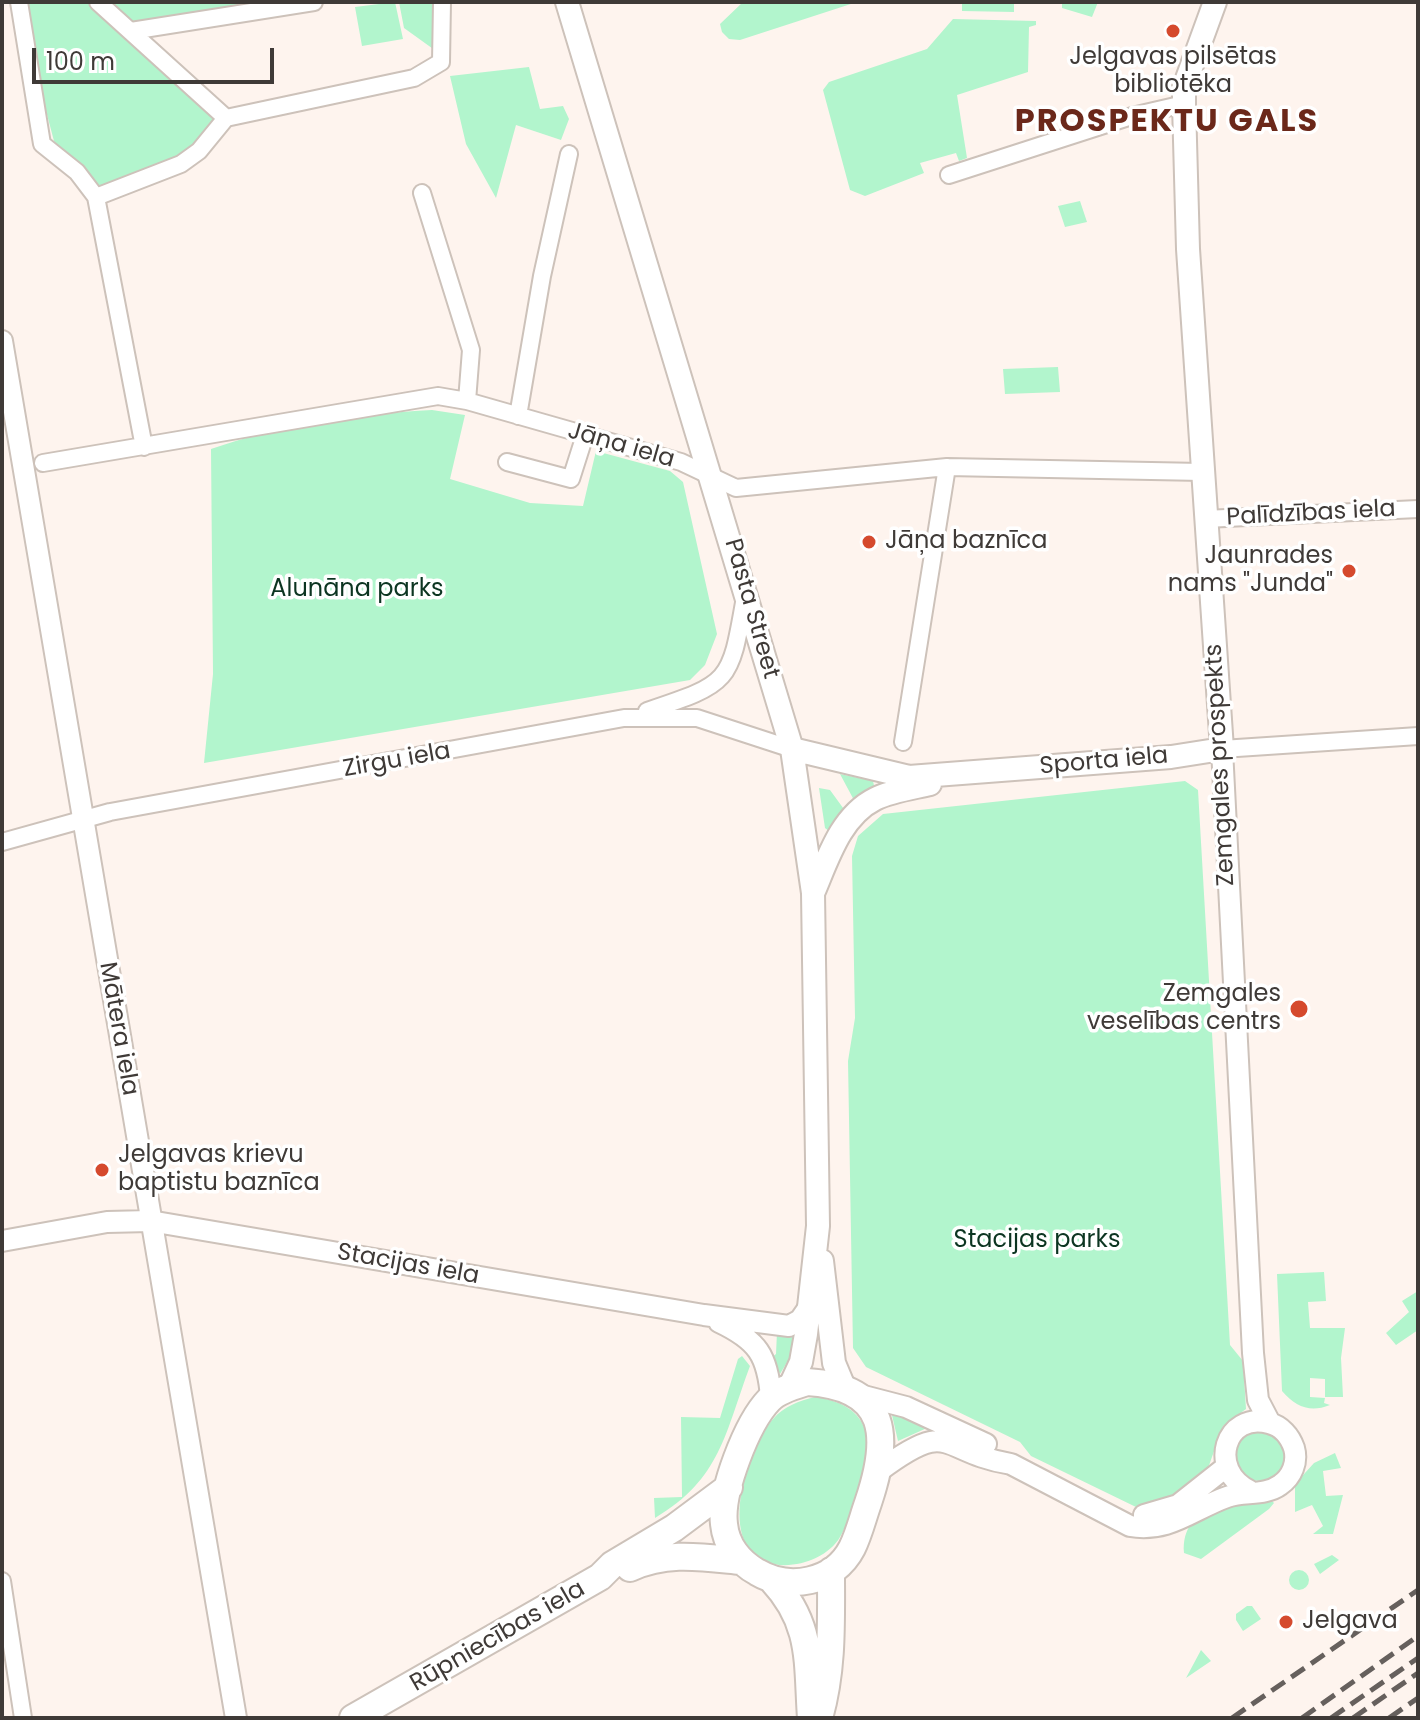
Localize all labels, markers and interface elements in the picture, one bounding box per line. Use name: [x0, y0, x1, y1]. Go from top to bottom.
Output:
marker: Jelgavas pilsētas bibliotēka: [1164, 22, 1182, 40]
scale bar: [36, 32, 278, 82]
place label: Jelgavas pilsētas bibliotēka: [1069, 44, 1277, 100]
text: 100 m: [46, 45, 115, 78]
district label: PROSPEKTU GALS: [1015, 104, 1319, 142]
street label: Jāņa iela: [564, 417, 678, 475]
street label: Palīdzības iela: [1226, 495, 1396, 533]
place label: Jāņa baznīca: [885, 528, 1047, 556]
marker: Jāņa baznīca: [860, 533, 878, 551]
street label: Pasta Street: [717, 536, 785, 682]
place label: Jaunrades nams "Junda": [1168, 543, 1333, 599]
marker: Jaunrades nams "Junda": [1340, 562, 1358, 580]
park label: Alunāna parks: [270, 576, 444, 604]
street label: Zemgales prospekts: [1200, 643, 1242, 887]
street label: Zirgu iela: [341, 737, 453, 785]
street label: Sporta iela: [1039, 742, 1169, 782]
street label: Mātera iela: [92, 960, 144, 1098]
place label: Zemgales veselības centrs: [1087, 981, 1281, 1037]
marker: Zemgales veselības centrs: [1288, 998, 1310, 1020]
place label: Jelgavas krievu baptistu baznīca: [118, 1142, 320, 1198]
marker: Jelgavas krievu baptistu baznīca: [93, 1161, 111, 1179]
park label: Stacijas parks: [954, 1227, 1120, 1255]
street label: Stacijas iela: [335, 1238, 481, 1292]
street label: Rūpniecības iela: [405, 1575, 591, 1699]
place label: Jelgava: [1302, 1608, 1398, 1636]
marker: Jelgava: [1277, 1613, 1295, 1631]

